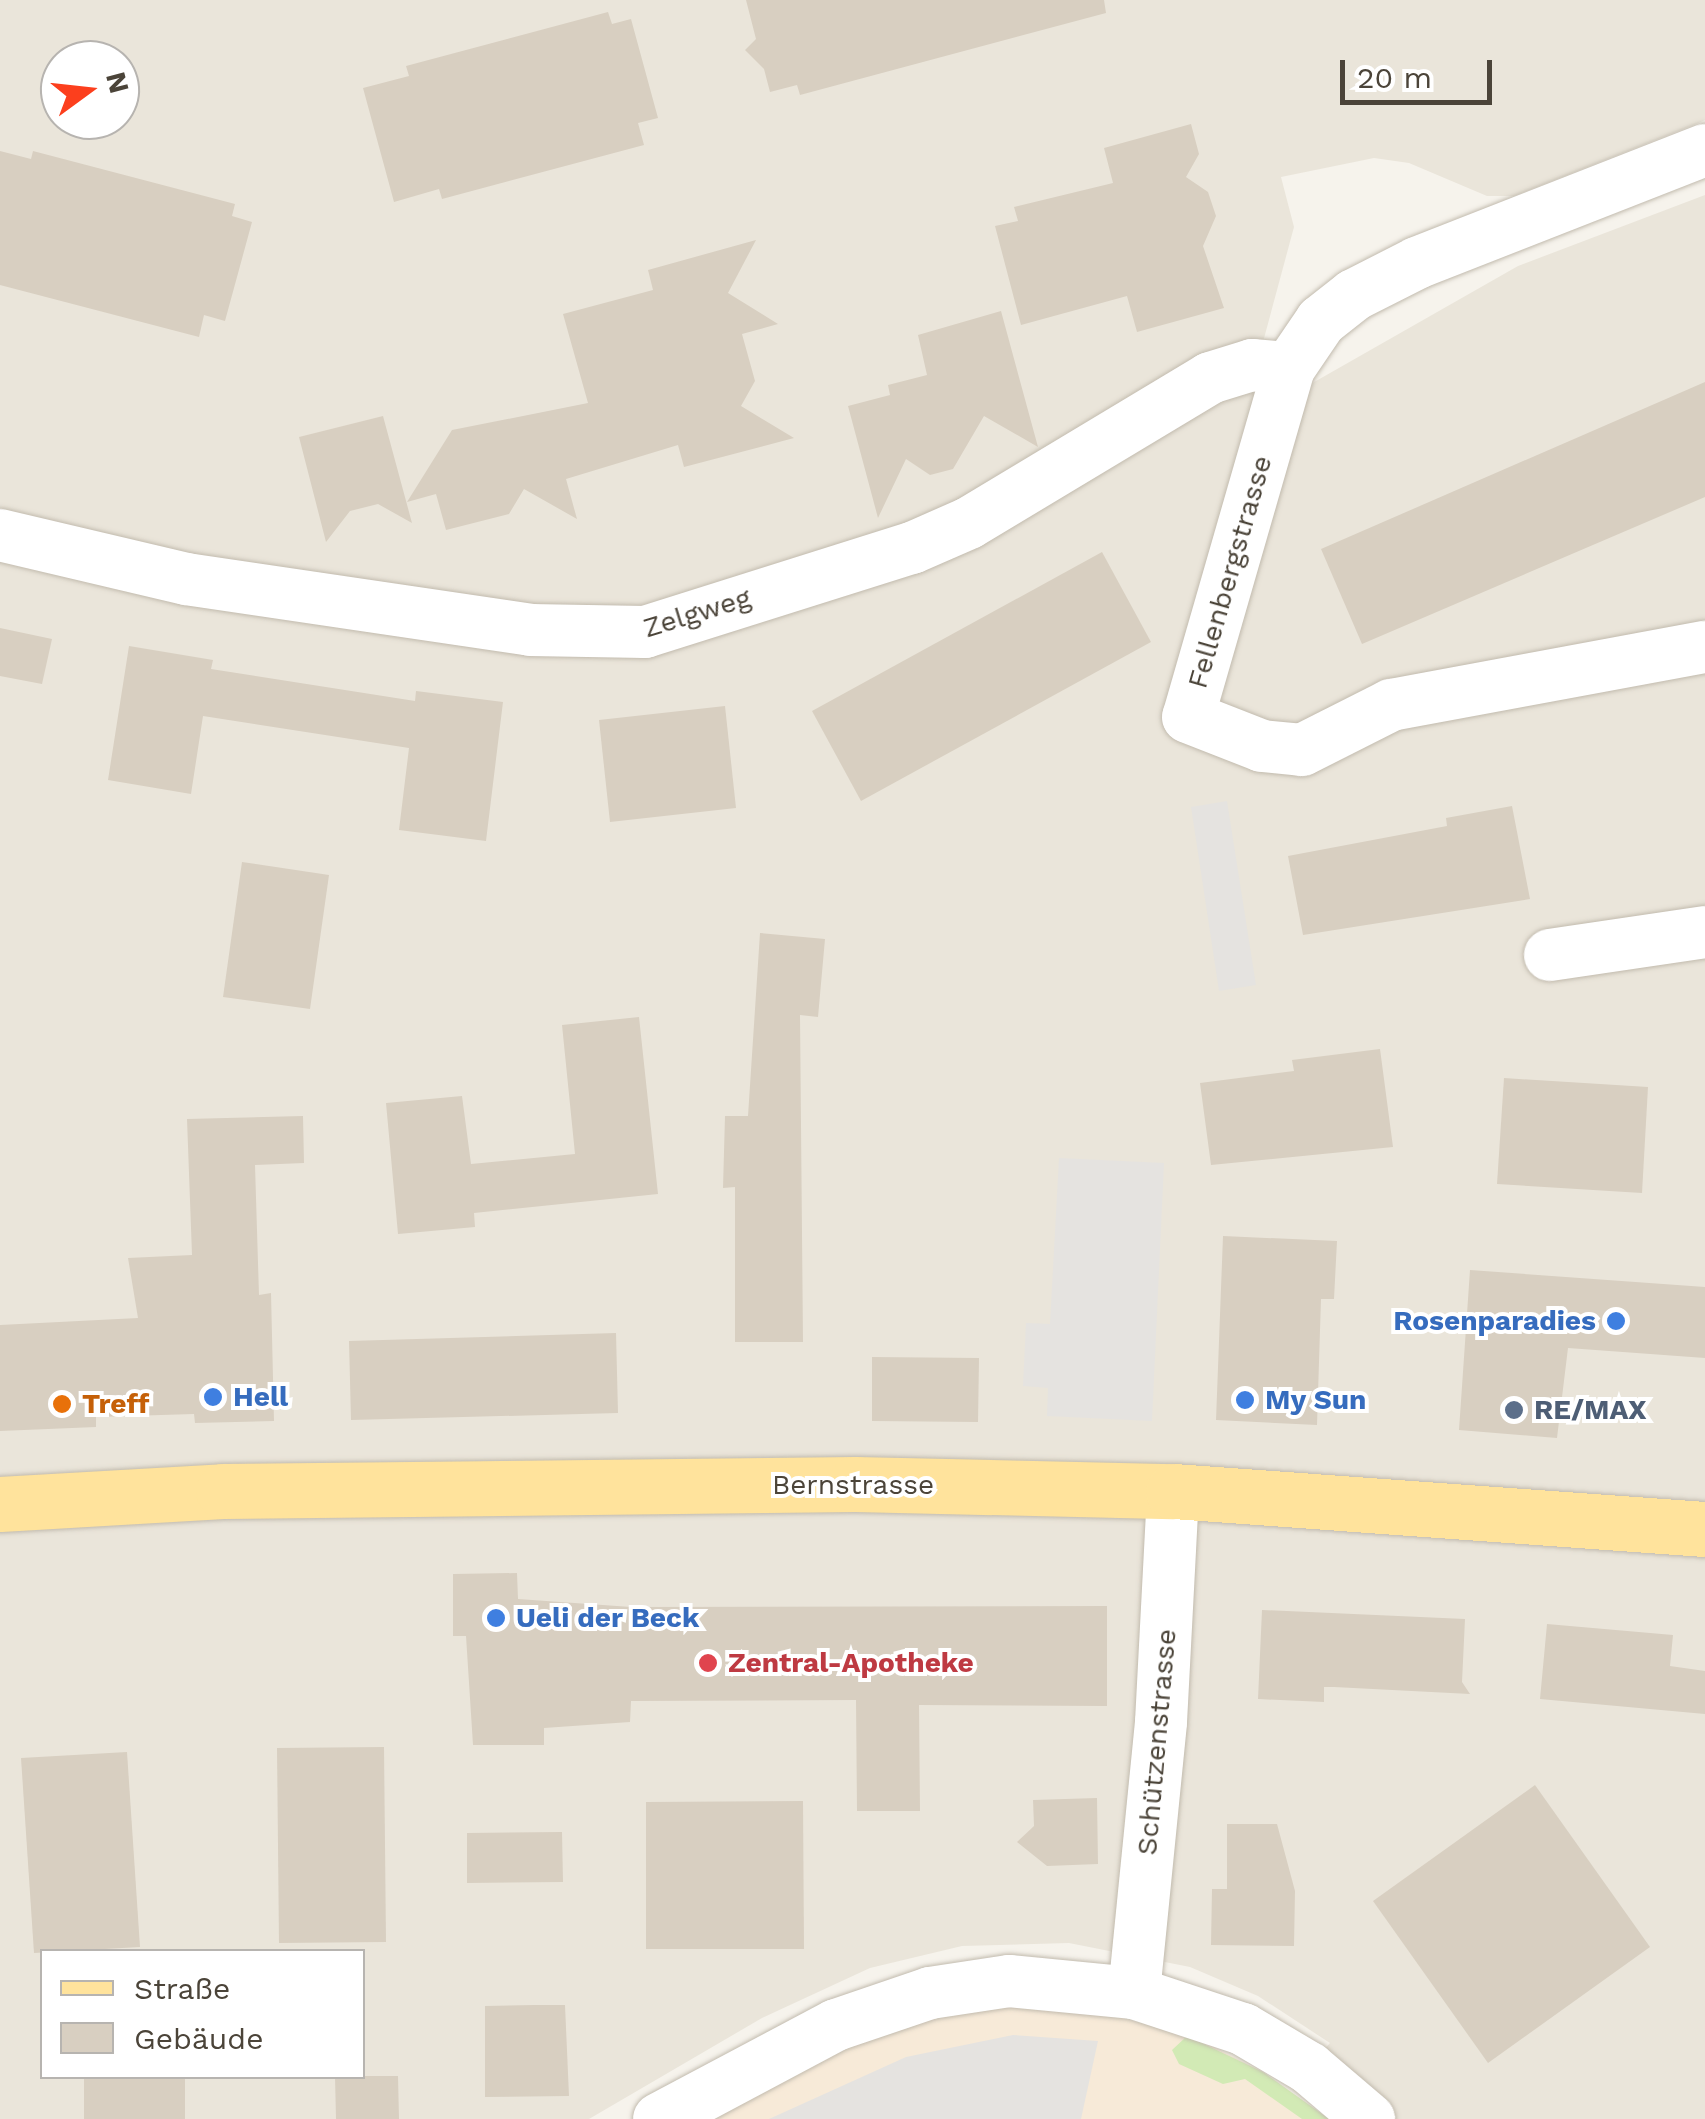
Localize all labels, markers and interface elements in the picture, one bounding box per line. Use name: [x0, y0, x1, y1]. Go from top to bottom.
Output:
north arrow: [40, 40, 140, 140]
scale bar: [1345, 40, 1498, 102]
text: 20 m: [1357, 60, 1432, 95]
text: N: [99, 68, 136, 97]
street label: Fellenbergstrasse: [1181, 452, 1279, 692]
street label: Zelgweg: [639, 581, 755, 645]
place label: Rosenparadies: [1393, 1304, 1596, 1338]
marker: Rosenparadies: [1605, 1310, 1627, 1332]
place label: Hell: [233, 1380, 288, 1414]
place label: My Sun: [1265, 1383, 1367, 1417]
marker: Hell: [202, 1386, 224, 1408]
place label: Treff: [82, 1387, 149, 1421]
marker: My Sun: [1234, 1389, 1256, 1411]
marker: Treff: [51, 1393, 73, 1415]
place label: RE/MAX: [1534, 1393, 1647, 1427]
marker: RE/MAX: [1503, 1399, 1525, 1421]
street label: Bernstrasse: [772, 1468, 934, 1502]
place label: Ueli der Beck: [516, 1601, 700, 1635]
marker: Ueli der Beck: [485, 1607, 507, 1629]
street label: Schützenstrasse: [1130, 1627, 1184, 1857]
place label: Zentral-Apotheke: [728, 1646, 974, 1680]
marker: Zentral-Apotheke: [697, 1652, 719, 1674]
legend: [40, 1949, 365, 2079]
text: Straße: [134, 1971, 230, 2006]
text: Gebäude: [134, 2021, 263, 2056]

